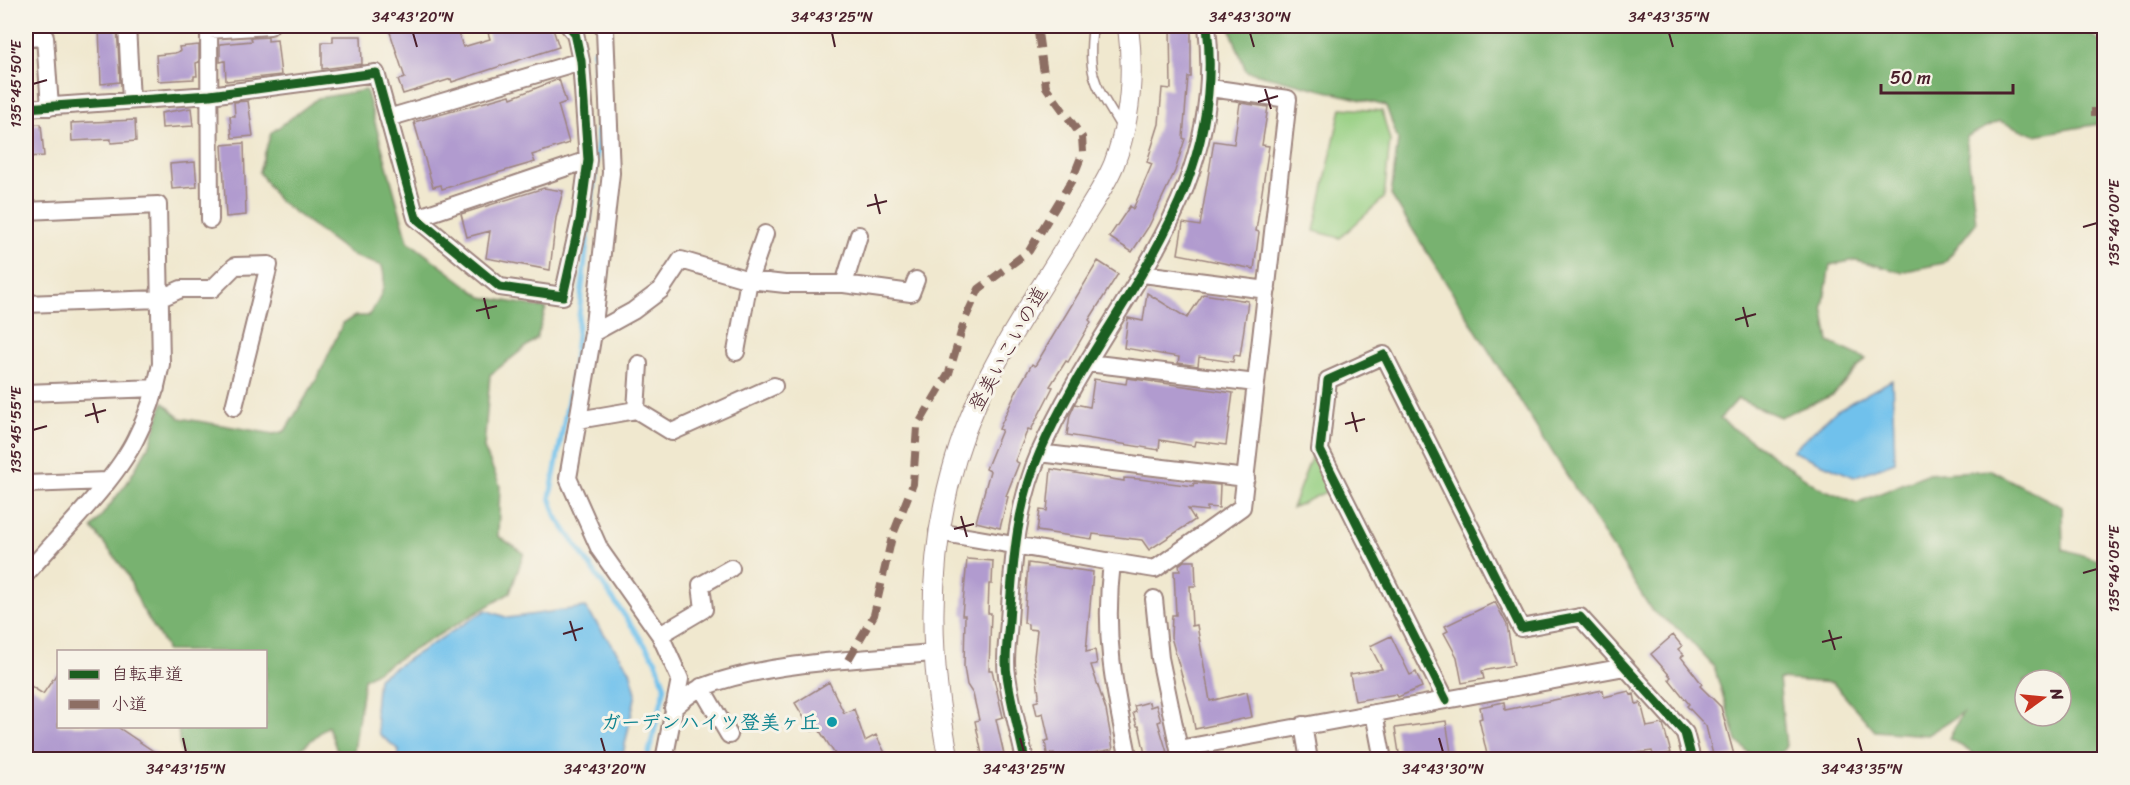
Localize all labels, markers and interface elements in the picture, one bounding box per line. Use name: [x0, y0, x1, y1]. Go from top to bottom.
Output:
text: 34°43'20"N: [372, 4, 455, 30]
text: 34°43'25"N: [791, 4, 873, 30]
text: 34°43'30"N: [1209, 4, 1291, 30]
text: 34°43'35"N: [1628, 4, 1710, 30]
text: 135°45'50"E: [3, 39, 29, 128]
scale bar: [1881, 57, 2013, 95]
text: 50 m: [1890, 62, 1931, 94]
text: 135°46'00"E: [2101, 178, 2127, 267]
street label: 登美いこいの道: [959, 279, 1057, 419]
text: 135°45'55"E: [3, 385, 29, 474]
text: 135°46'05"E: [2101, 524, 2127, 612]
legend: [57, 650, 267, 728]
text: 自転車道: [111, 658, 183, 690]
north arrow: [2013, 668, 2073, 728]
text: N: [2041, 684, 2073, 704]
text: 小道: [111, 688, 147, 720]
place label: ガーデンハイツ登美ヶ丘: [601, 705, 820, 740]
marker: ガーデンハイツ登美ヶ丘: [825, 715, 839, 729]
text: 34°43'15"N: [146, 756, 226, 782]
text: 34°43'20"N: [564, 756, 647, 782]
text: 34°43'25"N: [983, 756, 1065, 782]
text: 34°43'30"N: [1402, 756, 1484, 782]
text: 34°43'35"N: [1821, 756, 1903, 782]

